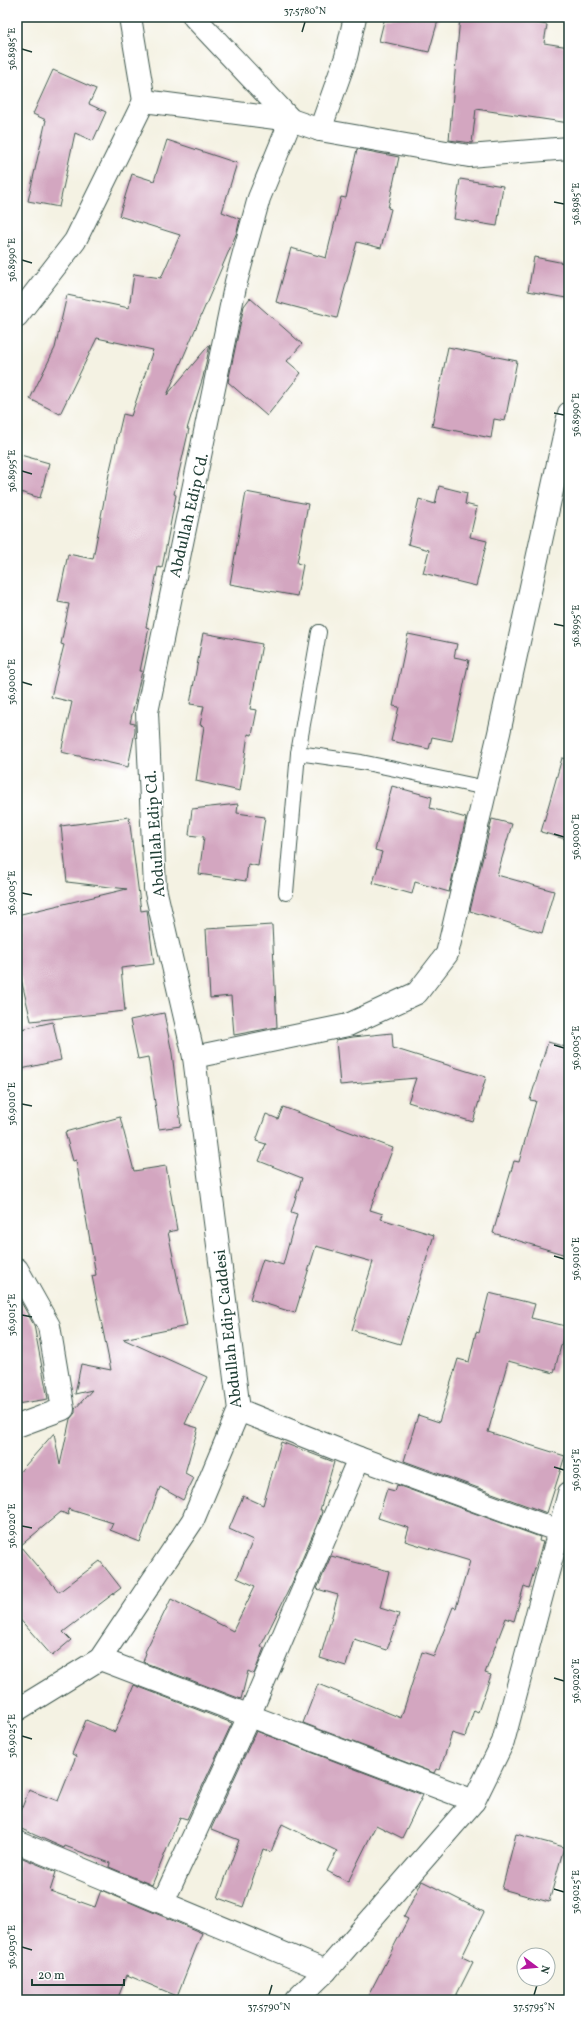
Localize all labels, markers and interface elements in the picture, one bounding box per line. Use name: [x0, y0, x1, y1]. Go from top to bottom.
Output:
text: 37.5780°N: [284, 4, 327, 18]
text: 36.8985°E: [5, 28, 19, 70]
text: 36.8985°E: [569, 183, 583, 225]
text: 36.8990°E: [5, 238, 19, 282]
text: 36.8990°E: [569, 393, 583, 437]
text: 36.8995°E: [5, 450, 19, 492]
street label: Abdullah Edip Cd.: [165, 451, 215, 580]
text: 36.8995°E: [569, 605, 583, 647]
text: 36.9000°E: [5, 659, 19, 705]
street label: Abdullah Edip Cd.: [141, 770, 171, 898]
text: 36.9000°E: [569, 814, 583, 860]
text: 36.9005°E: [5, 871, 19, 915]
text: 36.9005°E: [569, 1026, 583, 1070]
text: 36.9010°E: [5, 1082, 19, 1126]
text: 36.9010°E: [569, 1237, 583, 1281]
street label: Abdullah Edip Caddesi: [210, 1248, 248, 1409]
text: 36.9015°E: [5, 1294, 19, 1336]
text: 36.9015°E: [569, 1449, 583, 1491]
text: 36.9020°E: [5, 1504, 19, 1548]
text: 36.9020°E: [569, 1659, 583, 1703]
text: 36.9025°E: [5, 1714, 19, 1758]
text: 36.9025°E: [569, 1870, 583, 1914]
text: 36.9030°E: [5, 1925, 19, 1969]
north arrow: [516, 1947, 556, 1987]
scale bar: [32, 1961, 124, 1987]
text: N: [536, 1963, 552, 1975]
text: 20 m: [38, 1968, 65, 1984]
text: 37.5790°N: [247, 2000, 291, 2014]
text: 37.5795°N: [513, 2000, 555, 2014]

